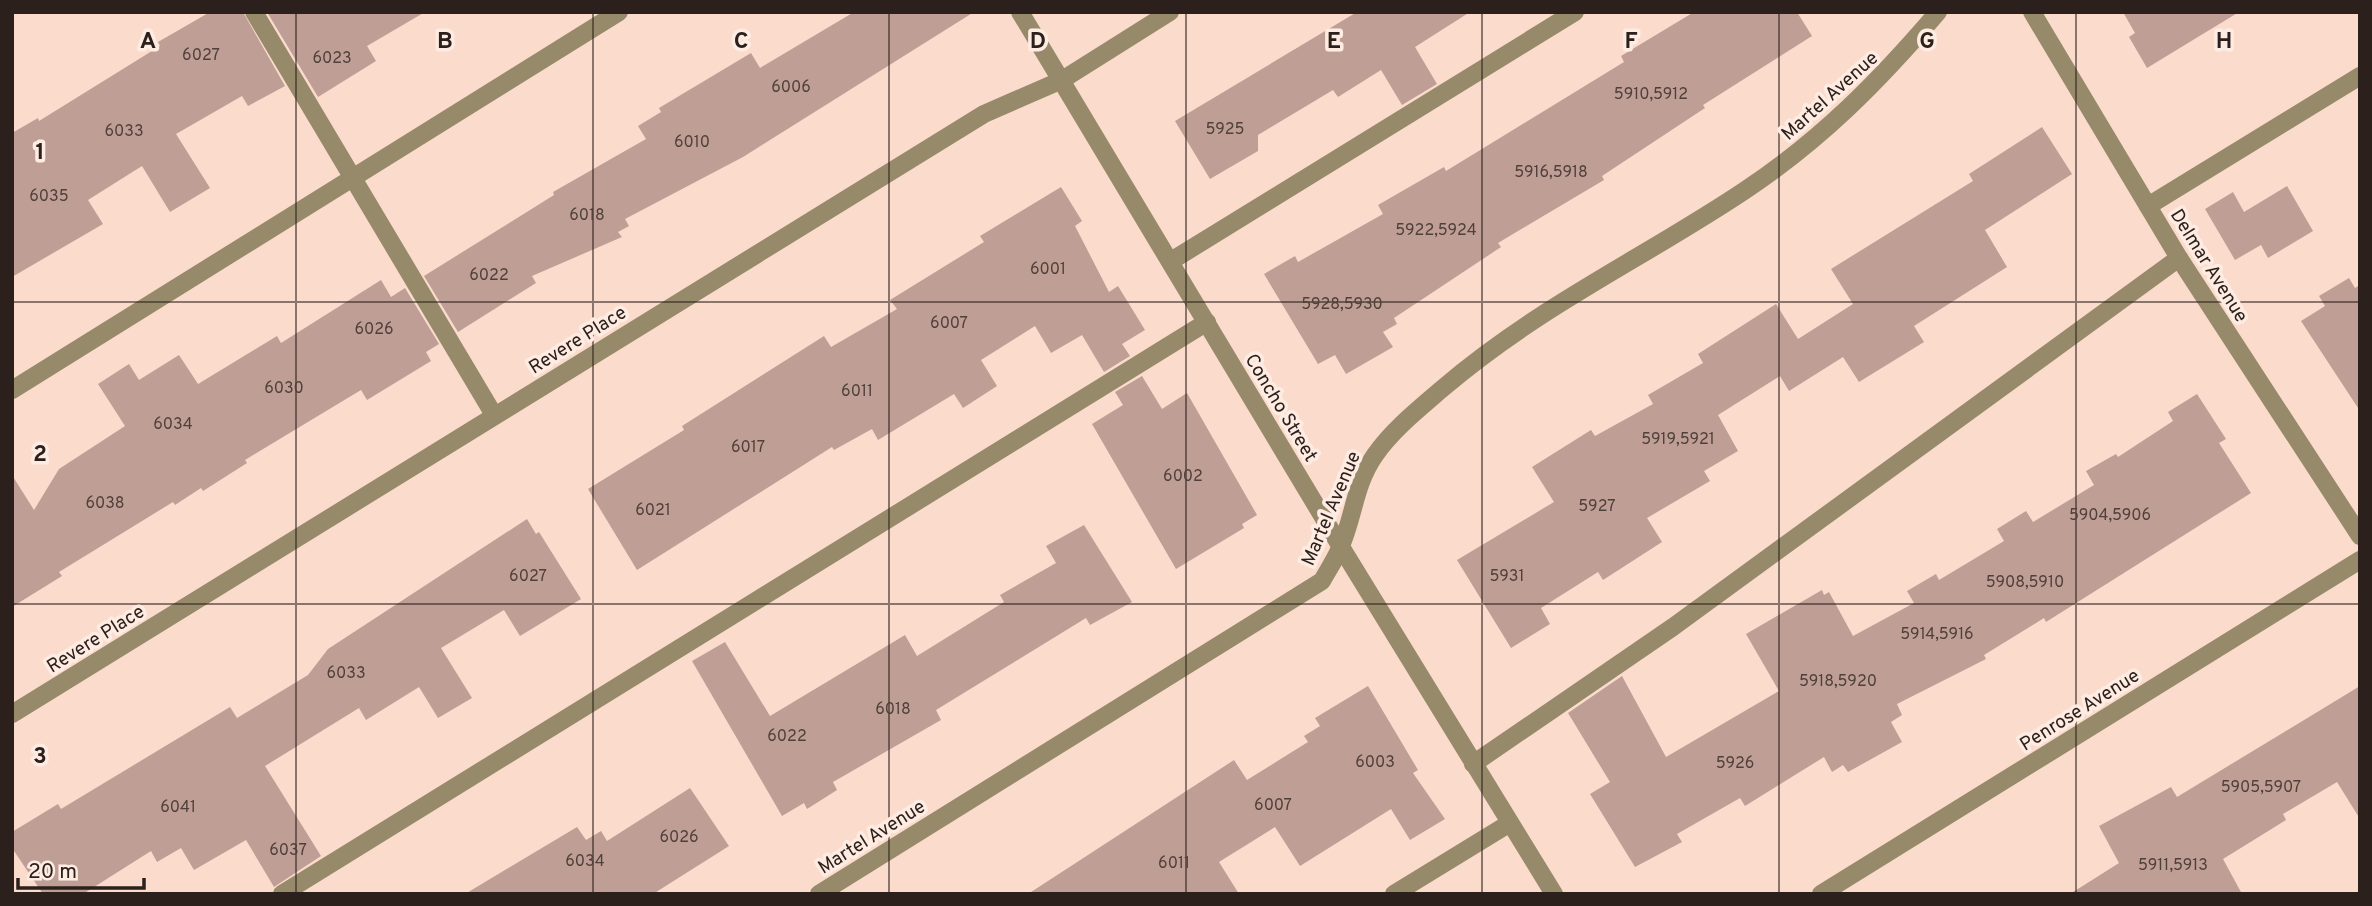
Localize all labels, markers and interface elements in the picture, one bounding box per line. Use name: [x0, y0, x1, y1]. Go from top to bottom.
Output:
text: A: [140, 28, 156, 57]
text: B: [437, 28, 453, 57]
text: C: [734, 28, 748, 57]
text: D: [1030, 28, 1046, 57]
text: E: [1327, 28, 1341, 57]
text: F: [1624, 28, 1638, 57]
text: G: [1919, 28, 1935, 57]
text: H: [2216, 28, 2232, 57]
house number: 6027: [182, 46, 220, 66]
street label: Martel Avenue: [1777, 47, 1884, 146]
house number: 6023: [312, 49, 352, 69]
house number: 6006: [771, 78, 811, 98]
house number: 5910,5912: [1614, 85, 1688, 105]
house number: 5925: [1205, 120, 1245, 140]
house number: 6033: [104, 122, 144, 142]
house number: 6010: [674, 133, 710, 153]
text: 1: [35, 139, 45, 168]
house number: 5916,5918: [1514, 163, 1588, 183]
house number: 6035: [29, 187, 69, 207]
street label: Delmar Avenue: [2164, 205, 2253, 327]
house number: 6018: [569, 206, 605, 226]
house number: 5922,5924: [1395, 221, 1477, 241]
house number: 6001: [1030, 260, 1066, 280]
house number: 6022: [469, 266, 509, 286]
house number: 5928,5930: [1301, 295, 1383, 315]
street label: Revere Place: [525, 301, 631, 380]
house number: 6007: [930, 314, 968, 334]
house number: 6026: [354, 320, 394, 340]
street label: Concho Street: [1239, 350, 1322, 466]
house number: 6030: [264, 379, 304, 399]
house number: 6011: [841, 382, 873, 402]
house number: 6034: [153, 415, 193, 435]
house number: 5919,5921: [1641, 430, 1715, 450]
house number: 6017: [731, 438, 765, 458]
text: 2: [33, 441, 47, 470]
street label: Martel Avenue: [1297, 448, 1367, 570]
house number: 6002: [1163, 467, 1203, 487]
house number: 6038: [85, 494, 125, 514]
house number: 5927: [1578, 497, 1616, 517]
house number: 6021: [635, 501, 671, 521]
house number: 5904,5906: [2069, 506, 2151, 526]
house number: 6027: [509, 567, 547, 587]
house number: 5931: [1490, 567, 1524, 587]
house number: 5908,5910: [1986, 573, 2064, 593]
street label: Revere Place: [43, 600, 149, 679]
house number: 5914,5916: [1900, 625, 1974, 645]
house number: 6033: [326, 664, 366, 684]
street label: Penrose Avenue: [2016, 664, 2144, 757]
house number: 5918,5920: [1799, 672, 1877, 692]
house number: 6018: [875, 700, 911, 720]
house number: 6022: [767, 727, 807, 747]
text: 3: [33, 743, 47, 772]
house number: 6003: [1355, 753, 1395, 773]
house number: 5926: [1716, 754, 1754, 774]
house number: 5905,5907: [2221, 778, 2301, 798]
street label: Martel Avenue: [814, 795, 930, 880]
house number: 6007: [1254, 796, 1292, 816]
house number: 6041: [160, 798, 196, 818]
house number: 6026: [659, 828, 699, 848]
house number: 6037: [269, 841, 307, 861]
scale bar: [18, 846, 144, 890]
house number: 6034: [565, 852, 605, 872]
house number: 6011: [1158, 854, 1190, 874]
house number: 5911,5913: [2138, 856, 2208, 876]
text: 20 m: [28, 859, 77, 886]

